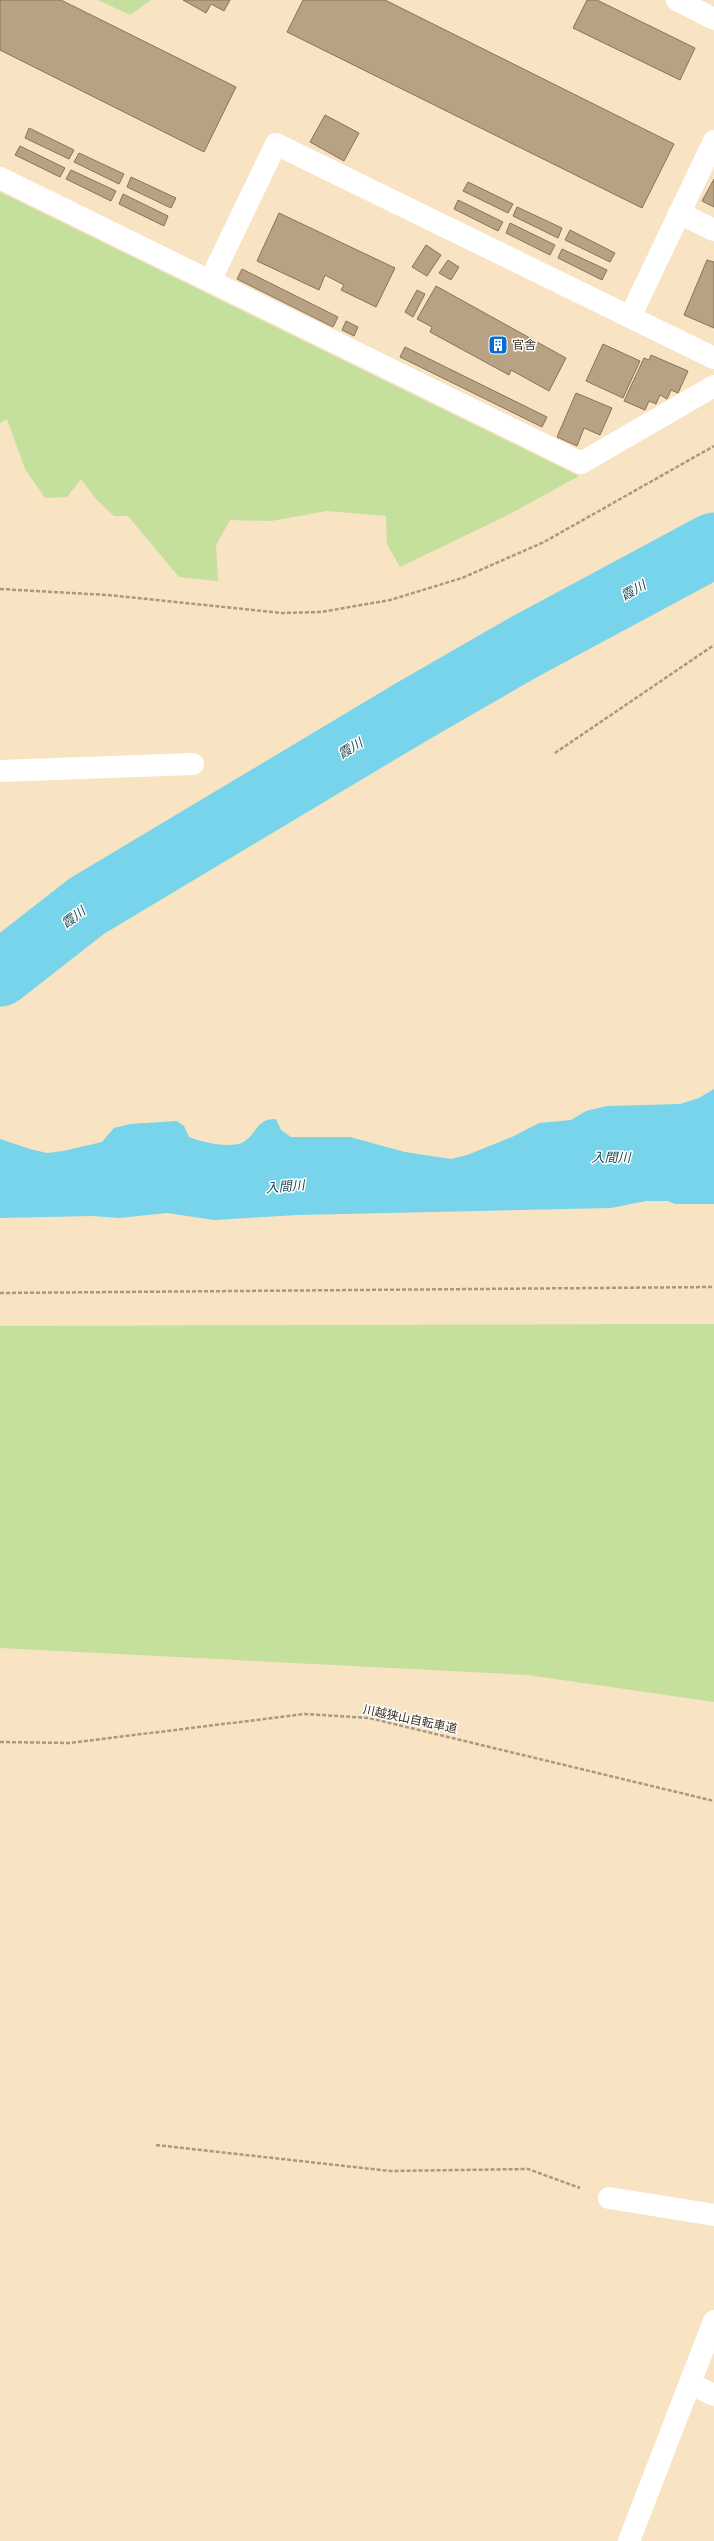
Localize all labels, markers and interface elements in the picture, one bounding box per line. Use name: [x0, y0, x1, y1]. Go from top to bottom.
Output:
building icon: 官舎: [487, 334, 509, 356]
place label: 官舎: [512, 337, 536, 352]
water label: 霞川: [618, 576, 650, 603]
water label: 霞川: [335, 733, 367, 762]
water label: 霞川: [58, 902, 90, 931]
water label: 入間川: [591, 1149, 632, 1165]
water label: 入間川: [265, 1176, 307, 1196]
street label: 川越狭山自転車道: [362, 1701, 459, 1736]

